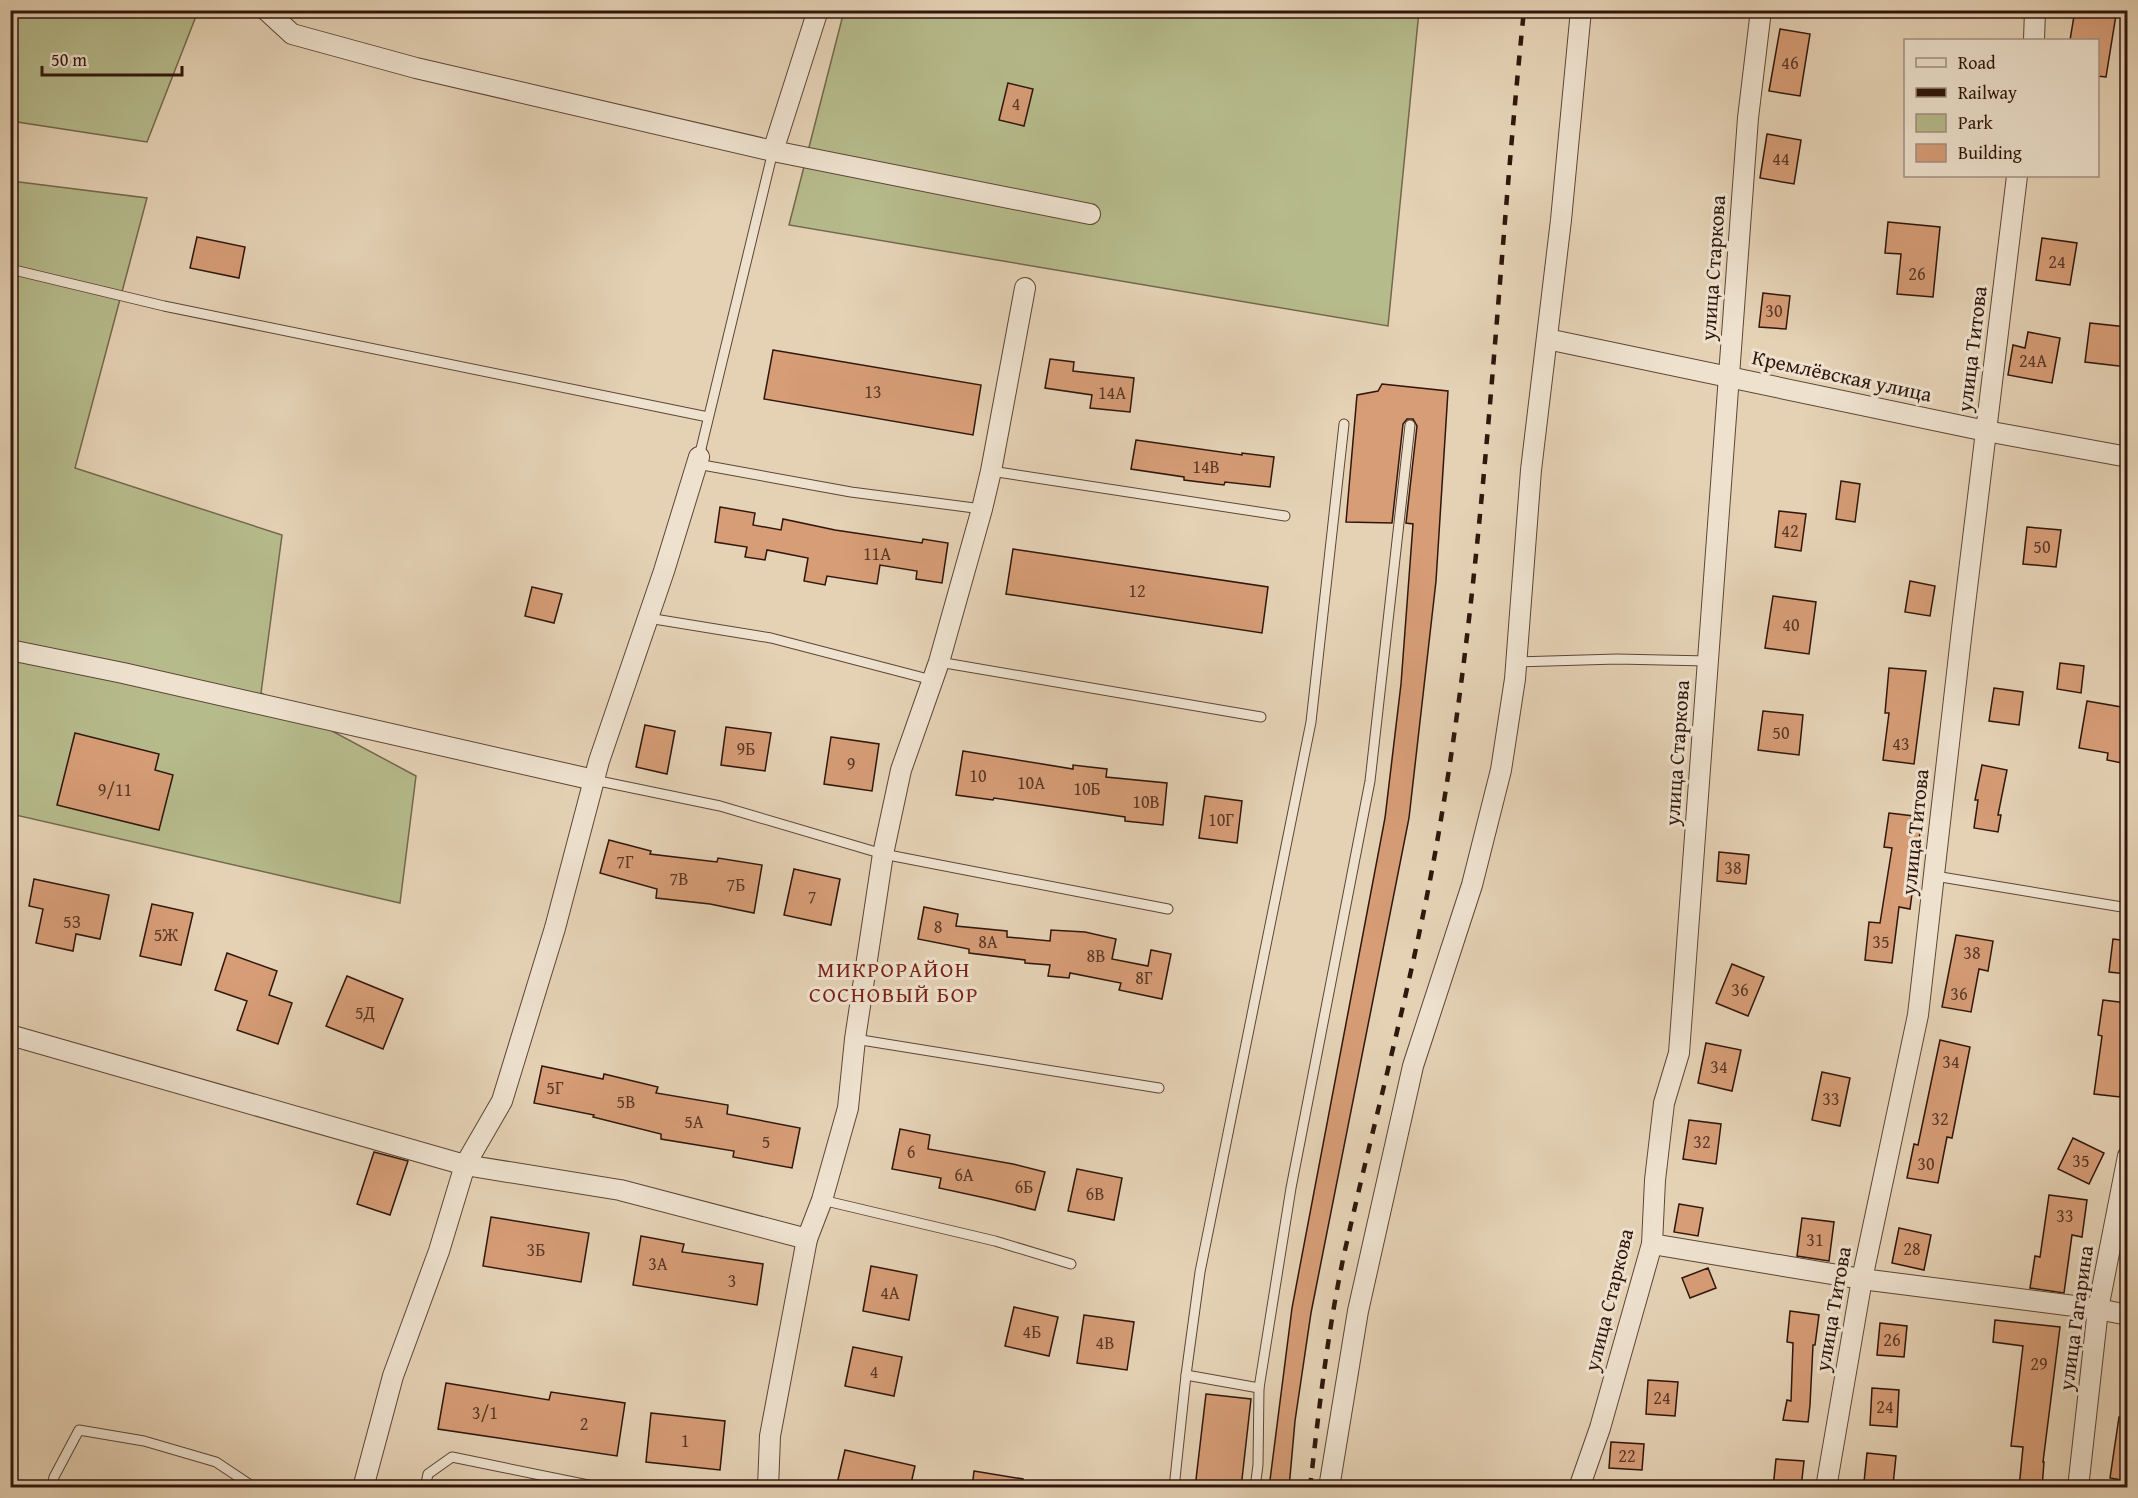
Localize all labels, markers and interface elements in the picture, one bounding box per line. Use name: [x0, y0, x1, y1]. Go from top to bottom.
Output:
scale bar: [42, 39, 182, 77]
legend: [1904, 39, 2099, 177]
text: 50 m: [51, 46, 87, 73]
house number: 46: [1781, 49, 1799, 76]
text: Road: [1958, 49, 1996, 76]
text: Railway: [1958, 79, 2017, 106]
house number: 4: [1012, 90, 1020, 117]
text: Park: [1958, 109, 1994, 136]
text: Building: [1958, 139, 2022, 166]
house number: 44: [1772, 145, 1790, 172]
street label: улица Старкова: [1692, 194, 1733, 343]
house number: 24: [2048, 248, 2066, 275]
house number: 26: [1908, 260, 1926, 287]
street label: улица Титова: [1948, 284, 1995, 415]
house number: 30: [1765, 297, 1783, 324]
street label: Кремлёвская улица: [1749, 341, 1935, 410]
house number: 24А: [2019, 347, 2047, 374]
house number: 13: [864, 378, 882, 405]
house number: 14А: [1098, 379, 1126, 406]
house number: 14В: [1192, 453, 1220, 480]
house number: 42: [1781, 517, 1799, 544]
house number: 50: [2033, 533, 2051, 560]
house number: 11А: [863, 540, 891, 567]
house number: 12: [1128, 577, 1146, 604]
house number: 40: [1782, 611, 1800, 638]
street label: улица Старкова: [1656, 679, 1697, 828]
house number: 50: [1772, 719, 1790, 746]
house number: 43: [1892, 730, 1910, 757]
house number: 9Б: [737, 735, 755, 762]
house number: 9: [847, 750, 855, 777]
house number: 10: [969, 762, 987, 789]
street label: улица Титова: [1892, 767, 1937, 898]
house number: 10А: [1017, 769, 1045, 796]
house number: 10Б: [1073, 775, 1101, 802]
house number: 9/11: [98, 776, 132, 803]
house number: 10В: [1132, 788, 1160, 815]
house number: 10Г: [1208, 806, 1234, 833]
house number: 7Г: [616, 848, 634, 875]
house number: 38: [1724, 854, 1742, 881]
house number: 7В: [670, 865, 688, 892]
house number: 7Б: [727, 871, 745, 898]
house number: 7: [808, 883, 816, 910]
house number: 5З: [63, 908, 81, 935]
house number: 8: [934, 913, 942, 940]
house number: 5Ж: [154, 921, 178, 948]
house number: 8А: [978, 928, 998, 955]
house number: 35: [1872, 928, 1890, 955]
house number: 38: [1963, 939, 1981, 966]
house number: 8В: [1087, 942, 1105, 969]
district label: МИКРОРАЙОН СОСНОВЫЙ БОР: [809, 953, 979, 1010]
house number: 8Г: [1135, 964, 1153, 991]
house number: 36: [1731, 976, 1749, 1003]
house number: 36: [1950, 980, 1968, 1007]
house number: 5Д: [355, 999, 375, 1026]
house number: 34: [1942, 1048, 1960, 1075]
house number: 34: [1710, 1053, 1728, 1080]
house number: 5Г: [546, 1074, 564, 1101]
house number: 33: [1822, 1085, 1840, 1112]
house number: 5В: [617, 1088, 635, 1115]
house number: 32: [1931, 1105, 1949, 1132]
house number: 5А: [684, 1108, 704, 1135]
house number: 5: [762, 1128, 770, 1155]
house number: 32: [1693, 1128, 1711, 1155]
house number: 6: [907, 1138, 915, 1165]
house number: 35: [2072, 1147, 2090, 1174]
house number: 30: [1917, 1150, 1935, 1177]
house number: 6А: [954, 1161, 974, 1188]
house number: 6Б: [1015, 1173, 1033, 1200]
house number: 6В: [1086, 1180, 1104, 1207]
house number: 33: [2056, 1202, 2074, 1229]
street label: улица Старкова: [1576, 1225, 1641, 1375]
house number: 31: [1806, 1226, 1824, 1253]
house number: 28: [1903, 1235, 1921, 1262]
house number: 3Б: [527, 1236, 545, 1263]
street label: улица Гагарина: [2050, 1243, 2101, 1394]
street label: улица Титова: [1806, 1244, 1859, 1375]
house number: 3А: [648, 1250, 668, 1277]
house number: 3: [728, 1267, 736, 1294]
house number: 4А: [880, 1279, 900, 1306]
house number: 4Б: [1023, 1318, 1041, 1345]
house number: 26: [1883, 1326, 1901, 1353]
house number: 4В: [1096, 1329, 1114, 1356]
house number: 29: [2030, 1350, 2048, 1377]
house number: 4: [870, 1358, 878, 1385]
house number: 24: [1653, 1384, 1671, 1411]
house number: 24: [1876, 1393, 1894, 1420]
house number: 3/1: [472, 1399, 498, 1426]
house number: 2: [580, 1410, 588, 1437]
house number: 1: [681, 1427, 689, 1454]
house number: 22: [1618, 1442, 1636, 1469]

